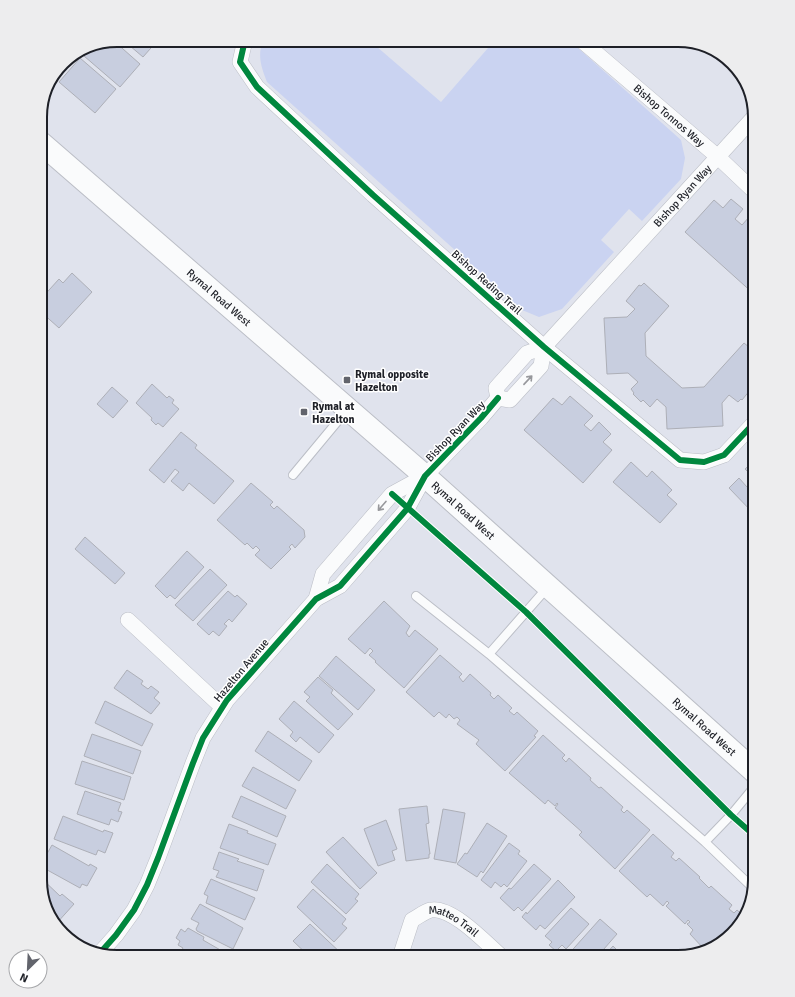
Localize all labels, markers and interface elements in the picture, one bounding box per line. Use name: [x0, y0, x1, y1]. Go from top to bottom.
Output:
street label: Bishop Tonnos Way: [631, 82, 708, 150]
street label: Bishop Ryan Way: [651, 162, 715, 230]
street label: Bishop Reding Trail: [449, 247, 524, 317]
street label: Rymal Road West: [184, 266, 254, 329]
place label: Rymal opposite Hazelton: [355, 368, 429, 394]
marker: Rymal opposite Hazelton: [342, 375, 352, 385]
one-way arrow: [524, 375, 533, 385]
street label: Bishop Ryan Way: [423, 398, 488, 464]
place label: Rymal at Hazelton: [312, 400, 355, 426]
marker: Rymal at Hazelton: [299, 407, 309, 417]
street label: Rymal Road West: [428, 479, 497, 543]
one-way arrow: [377, 501, 386, 511]
street label: Hazelton Avenue: [211, 636, 272, 705]
street label: Rymal Road West: [670, 695, 739, 759]
street label: Matteo Trail: [428, 903, 481, 940]
north arrow: [8, 949, 48, 989]
text: N: [18, 970, 30, 985]

